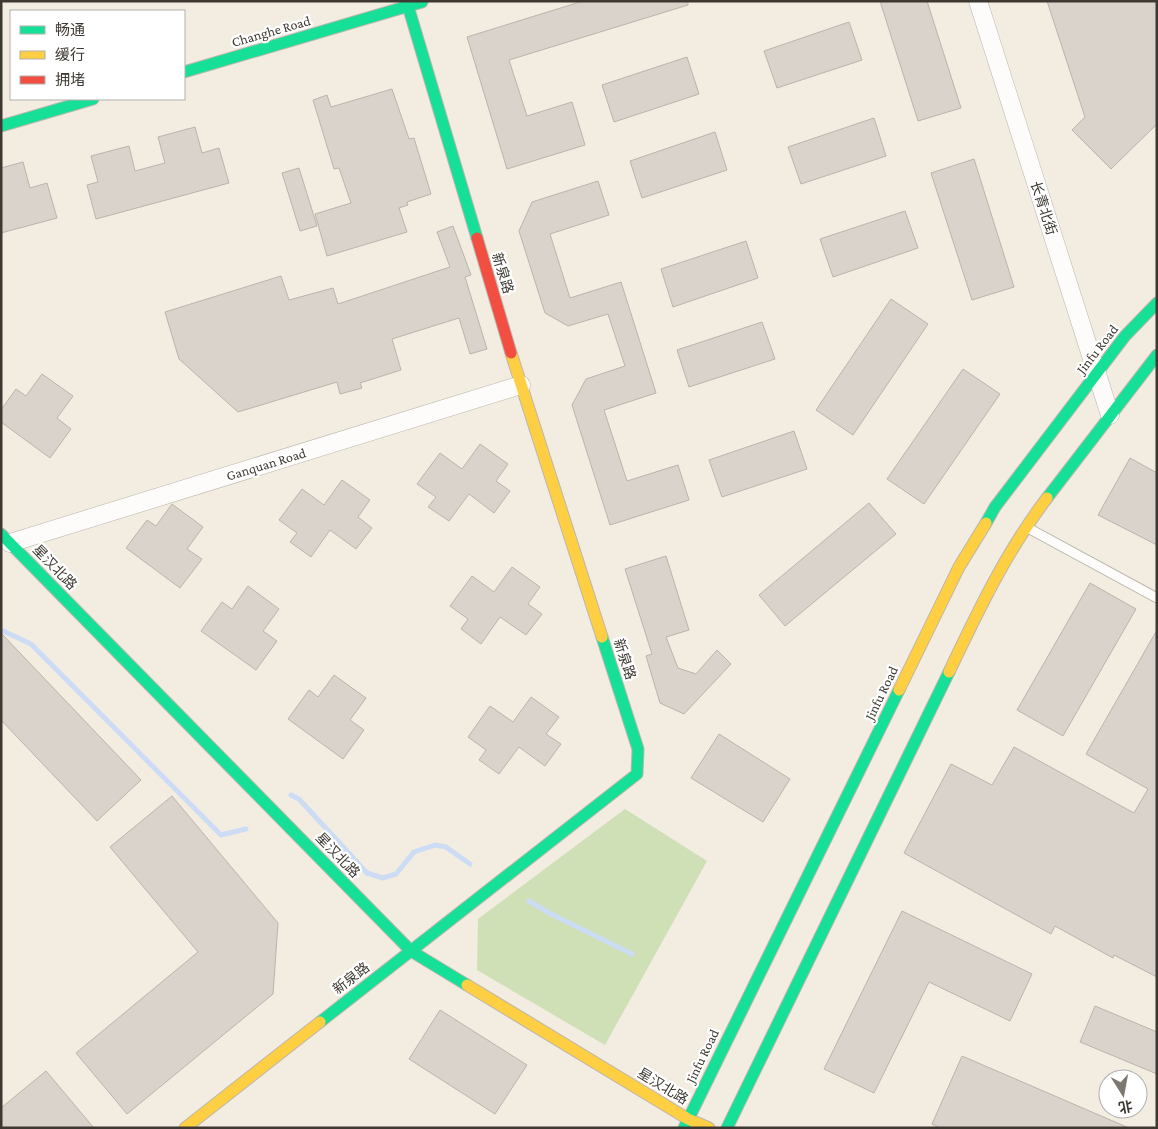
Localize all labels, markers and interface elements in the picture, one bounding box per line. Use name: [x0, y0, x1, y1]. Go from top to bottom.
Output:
legend: [10, 10, 185, 100]
street label: Changhe Road: [230, 12, 313, 50]
text: 畅通: [55, 22, 85, 38]
text: 缓行: [55, 47, 85, 63]
text: 拥堵: [55, 72, 85, 88]
street label: 长青北街: [1028, 179, 1060, 237]
street label: 新泉路: [489, 251, 517, 295]
street label: Jinfu Road: [1072, 321, 1122, 378]
street label: Ganquan Road: [224, 444, 308, 484]
street label: 星汉北路: [30, 541, 80, 593]
street label: 新泉路: [611, 637, 639, 681]
street label: Jinfu Road: [860, 663, 901, 724]
street label: 星汉北路: [313, 829, 363, 881]
street label: 新泉路: [330, 959, 372, 997]
street label: Jinfu Road: [681, 1026, 722, 1087]
street label: 星汉北路: [635, 1065, 691, 1107]
north arrow: [1098, 1069, 1148, 1119]
text: 北: [1117, 1098, 1134, 1116]

